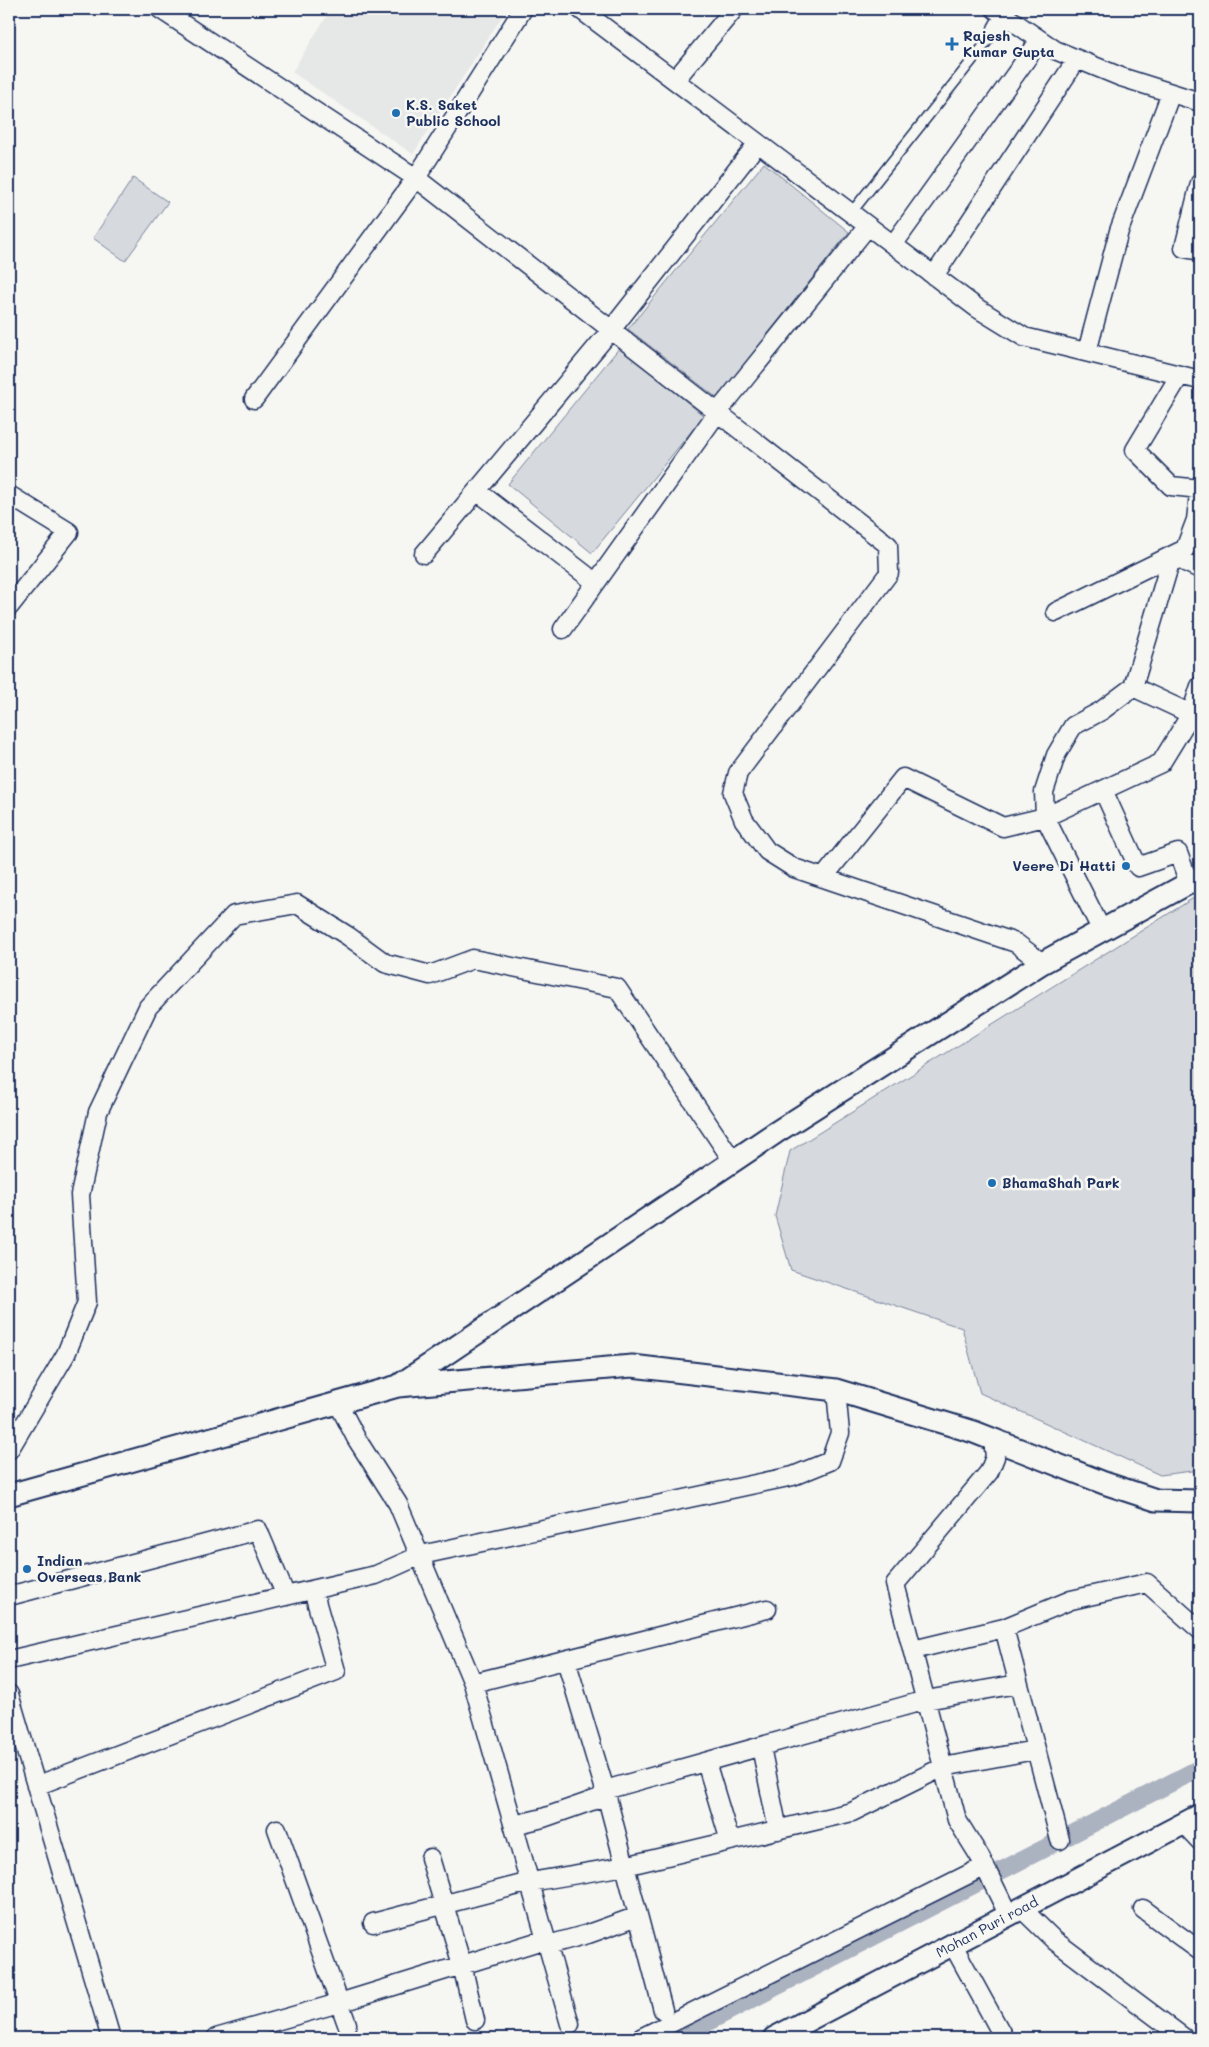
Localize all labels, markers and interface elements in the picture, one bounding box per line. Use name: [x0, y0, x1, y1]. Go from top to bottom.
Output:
place label: Rajesh Kumar Gupta: [963, 26, 1055, 61]
marker: Rajesh Kumar Gupta: [945, 37, 959, 51]
place label: K.S. Saket Public School: [406, 95, 500, 130]
marker: K.S. Saket Public School: [390, 107, 402, 119]
place label: Veere Di Hatti: [1013, 856, 1116, 875]
marker: Veere Di Hatti: [1120, 860, 1132, 872]
place label: BhamaShah Park: [1002, 1173, 1120, 1192]
marker: BhamaShah Park: [986, 1177, 998, 1189]
place label: Indian Overseas Bank: [37, 1551, 141, 1586]
marker: Indian Overseas Bank: [21, 1563, 33, 1575]
street label: Mohan Puri road: [932, 1892, 1041, 1962]

